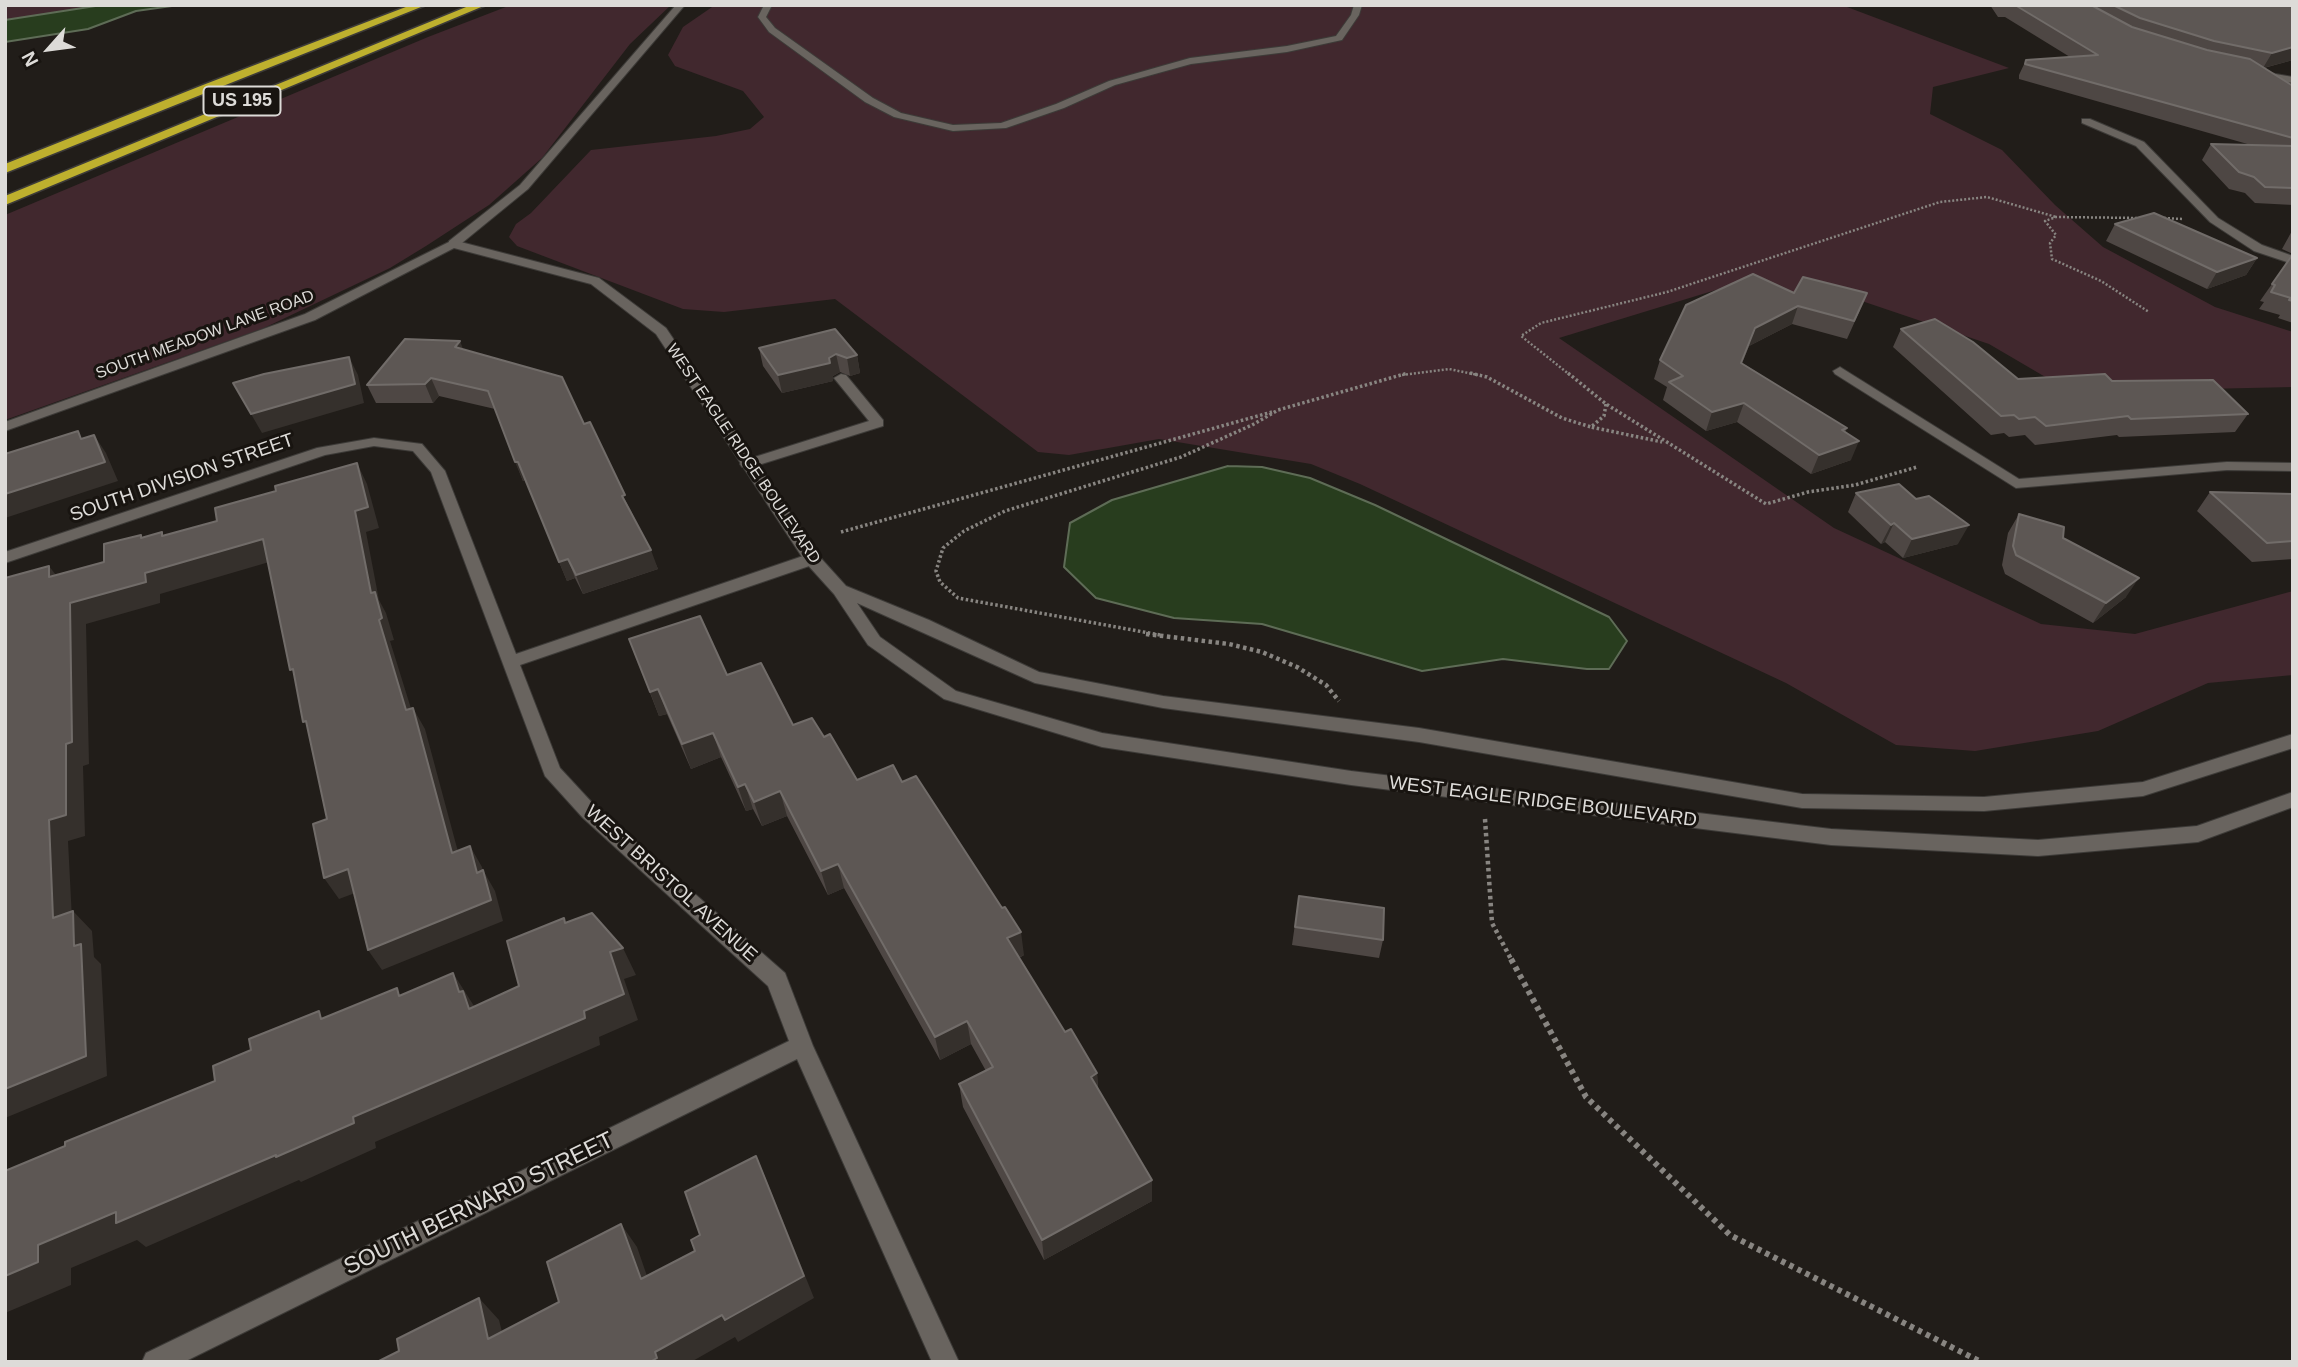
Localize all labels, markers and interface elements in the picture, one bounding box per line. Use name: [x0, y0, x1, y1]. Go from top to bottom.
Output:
north arrow: [14, 14, 84, 84]
text: N: [18, 48, 43, 70]
road number: US 195: [204, 86, 280, 116]
street label: SOUTH MEADOW LANE ROAD: [93, 286, 317, 384]
street label: WEST EAGLE RIDGE BOULEVARD: [662, 340, 824, 568]
street label: SOUTH DIVISION STREET: [67, 429, 297, 527]
street label: WEST EAGLE RIDGE BOULEVARD: [1388, 772, 1698, 832]
street label: WEST BRISTOL AVENUE: [580, 801, 762, 967]
street label: SOUTH BERNARD STREET: [340, 1127, 618, 1281]

